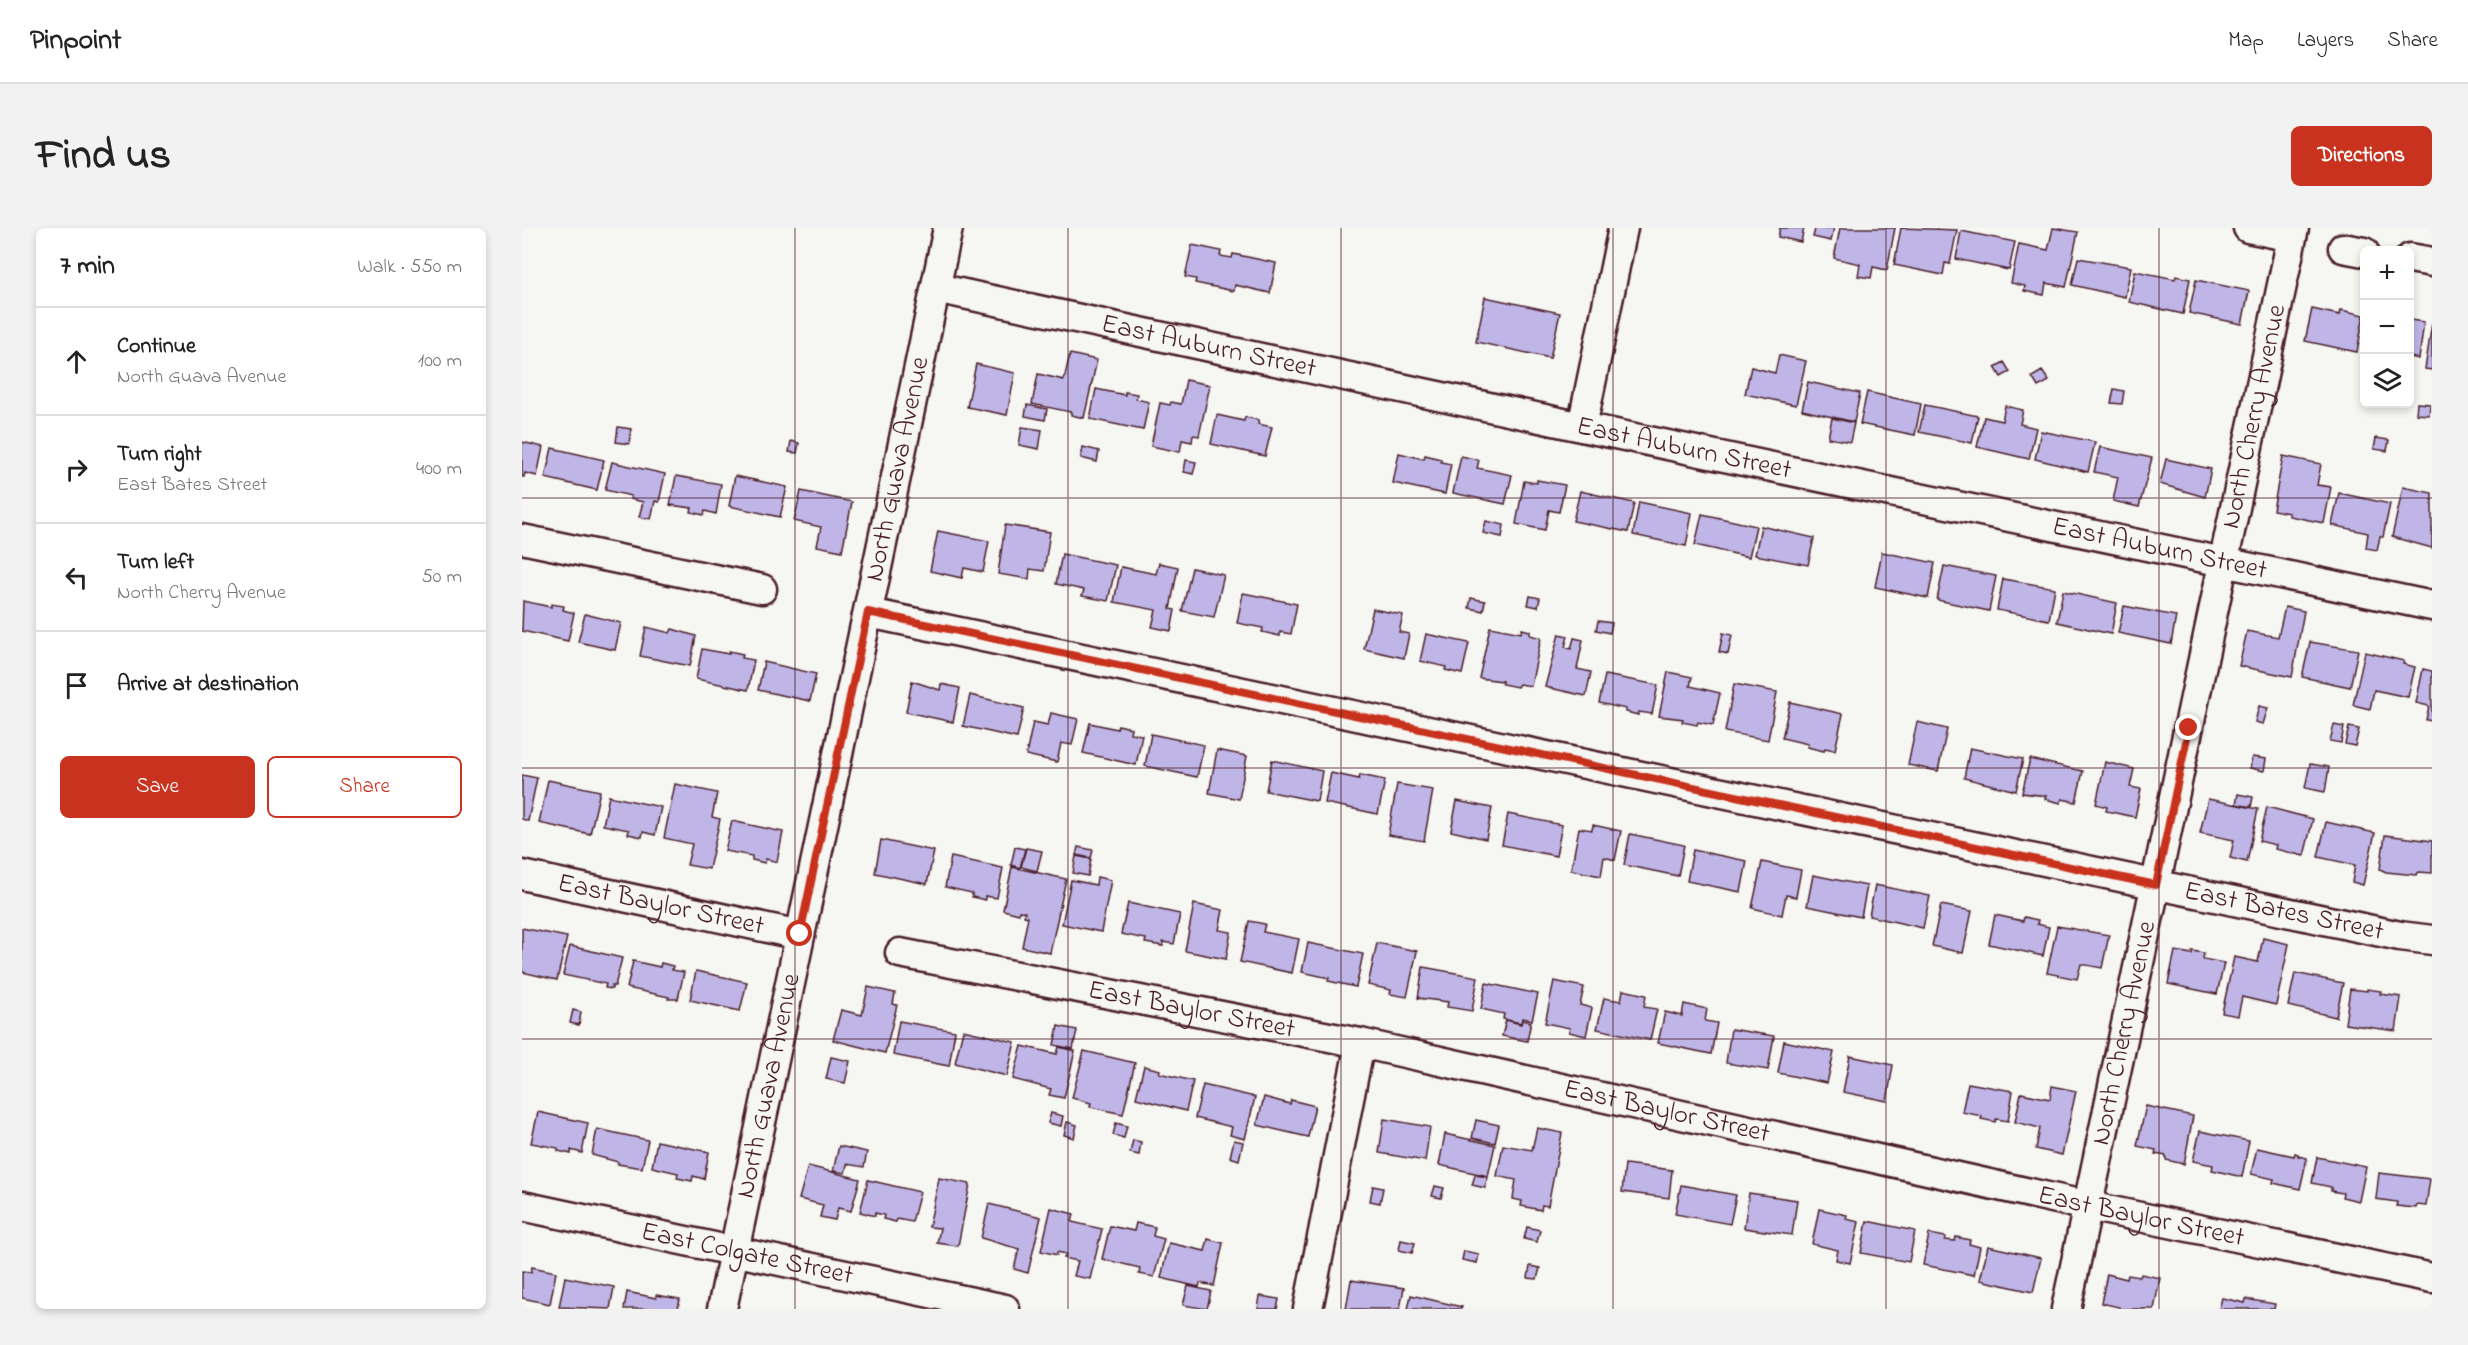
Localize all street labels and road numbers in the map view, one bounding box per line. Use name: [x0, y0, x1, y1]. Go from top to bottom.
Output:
street label: North Cherry Avenue: [2212, 300, 2297, 532]
street label: East Auburn Street: [1098, 305, 1320, 389]
street label: North Guava Avenue: [855, 352, 940, 585]
street label: East Auburn Street: [1573, 407, 1795, 490]
street label: East Auburn Street: [2049, 507, 2271, 590]
street label: East Baylor Street: [554, 864, 768, 946]
street label: East Bates Street: [2180, 871, 2387, 952]
street label: North Cherry Avenue: [2082, 916, 2167, 1149]
street label: North Guava Avenue: [726, 969, 811, 1202]
street label: East Baylor Street: [1085, 971, 1298, 1049]
street label: East Baylor Street: [1560, 1070, 1773, 1154]
street label: East Baylor Street: [2034, 1176, 2248, 1258]
street label: East Colgate Street: [637, 1212, 857, 1296]

